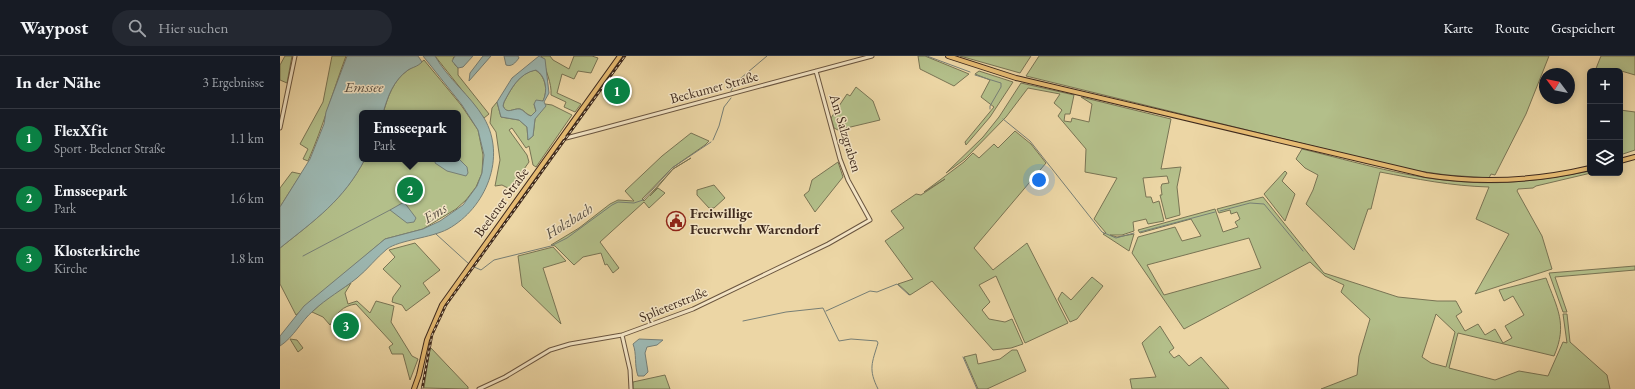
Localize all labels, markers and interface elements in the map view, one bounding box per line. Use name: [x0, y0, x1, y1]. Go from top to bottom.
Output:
search box: [112, 10, 392, 46]
text: Waypost: [20, 15, 88, 40]
icon: search: [126, 17, 148, 39]
text: Hier suchen: [158, 18, 228, 37]
text: Karte: [1443, 19, 1473, 37]
text: Route: [1495, 19, 1529, 37]
text: Gespeichert: [1551, 19, 1615, 37]
street label: Beckumer Straße: [668, 66, 761, 107]
north arrow: [1539, 68, 1575, 104]
map controls: [1587, 68, 1623, 176]
button: +: [1587, 68, 1623, 104]
text: In der Nähe: [16, 71, 101, 93]
text: 3 Ergebnisse: [203, 74, 264, 91]
pin: 1: [604, 76, 630, 106]
water label: Emssee: [344, 77, 384, 96]
street label: Am Salzgraben: [825, 91, 867, 175]
button: −: [1587, 104, 1623, 140]
popup: [359, 110, 461, 162]
text: Emsseepark: [373, 118, 447, 137]
text: FlexXfit: [54, 121, 108, 140]
text: 1: [26, 130, 32, 147]
text: 1.1 km: [230, 130, 264, 147]
text: Park: [373, 137, 396, 154]
text: Sport · Beelener Straße: [54, 140, 165, 157]
button: layers: [1587, 140, 1623, 176]
street label: Beelener Straße: [470, 163, 533, 240]
your location: [1029, 170, 1049, 190]
pin: 2: [397, 175, 423, 205]
text: Emsseepark: [54, 181, 127, 200]
text: 2: [26, 190, 32, 207]
text: 1.6 km: [230, 190, 264, 207]
water label: Ems: [418, 198, 451, 228]
water label: Holzbach: [540, 198, 597, 243]
text: Park: [54, 200, 76, 217]
place label: Freiwillige Feuerwehr Warendorf: [690, 204, 821, 238]
public building icon: Freiwillige Feuerwehr Warendorf: [665, 210, 687, 232]
text: Klosterkirche: [54, 241, 140, 260]
text: 3: [26, 250, 32, 267]
text: 1.8 km: [230, 250, 264, 267]
text: Kirche: [54, 260, 87, 277]
street label: Splieterstraße: [636, 282, 710, 326]
pin: 3: [333, 311, 359, 341]

